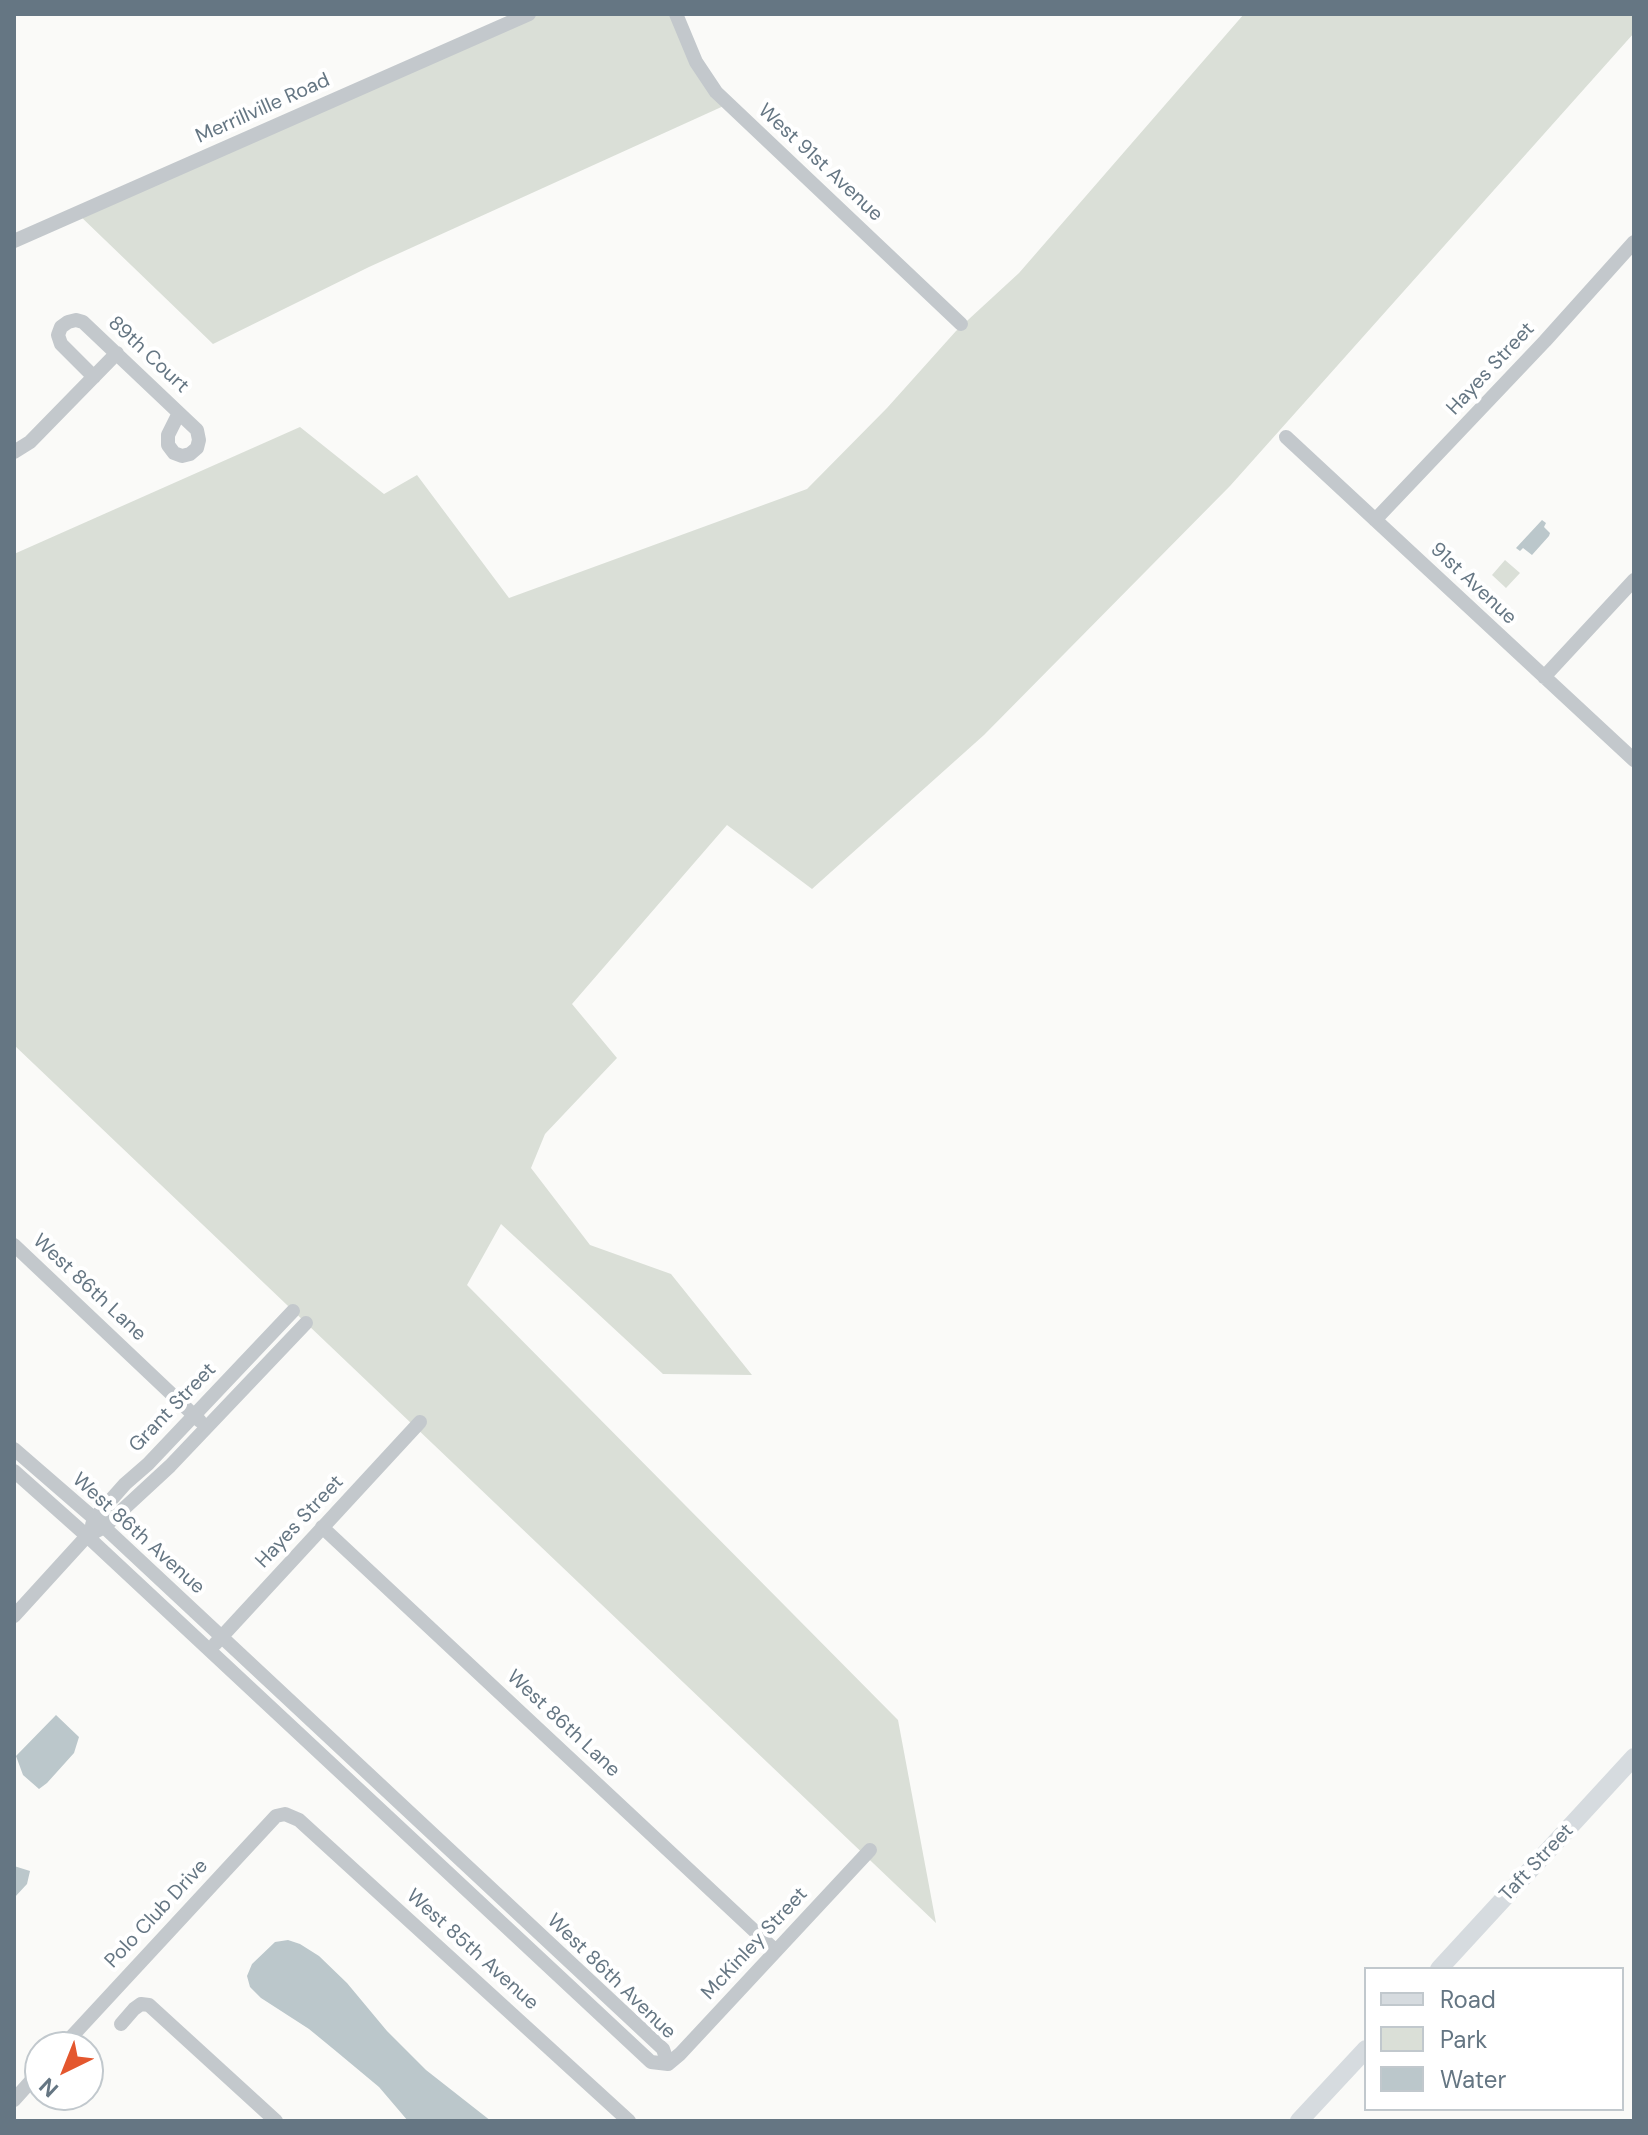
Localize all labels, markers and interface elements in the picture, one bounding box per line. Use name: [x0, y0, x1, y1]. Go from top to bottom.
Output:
street label: Merrillville Road: [192, 69, 334, 149]
street label: West 91st Avenue: [753, 99, 887, 227]
street label: 89th Court: [103, 312, 193, 398]
street label: Hayes Street: [1442, 318, 1540, 420]
street label: 91st Avenue: [1425, 538, 1521, 630]
street label: West 86th Lane: [27, 1229, 151, 1347]
street label: Grant Street: [125, 1358, 221, 1458]
street label: West 86th Avenue: [67, 1468, 209, 1600]
street label: Hayes Street: [251, 1471, 349, 1573]
street label: West 86th Lane: [501, 1665, 625, 1783]
street label: Taft Street: [1495, 1819, 1579, 1907]
street label: Polo Club Drive: [100, 1855, 214, 1973]
street label: McKinley Street: [697, 1883, 813, 2005]
street label: West 85th Avenue: [401, 1884, 543, 2016]
street label: West 86th Avenue: [542, 1909, 680, 2045]
legend: [1364, 1967, 1624, 2111]
text: Road: [1440, 1984, 1496, 2015]
text: Park: [1440, 2024, 1487, 2055]
north arrow: [24, 2031, 104, 2111]
text: Water: [1440, 2064, 1506, 2095]
text: N: [33, 2071, 64, 2104]

